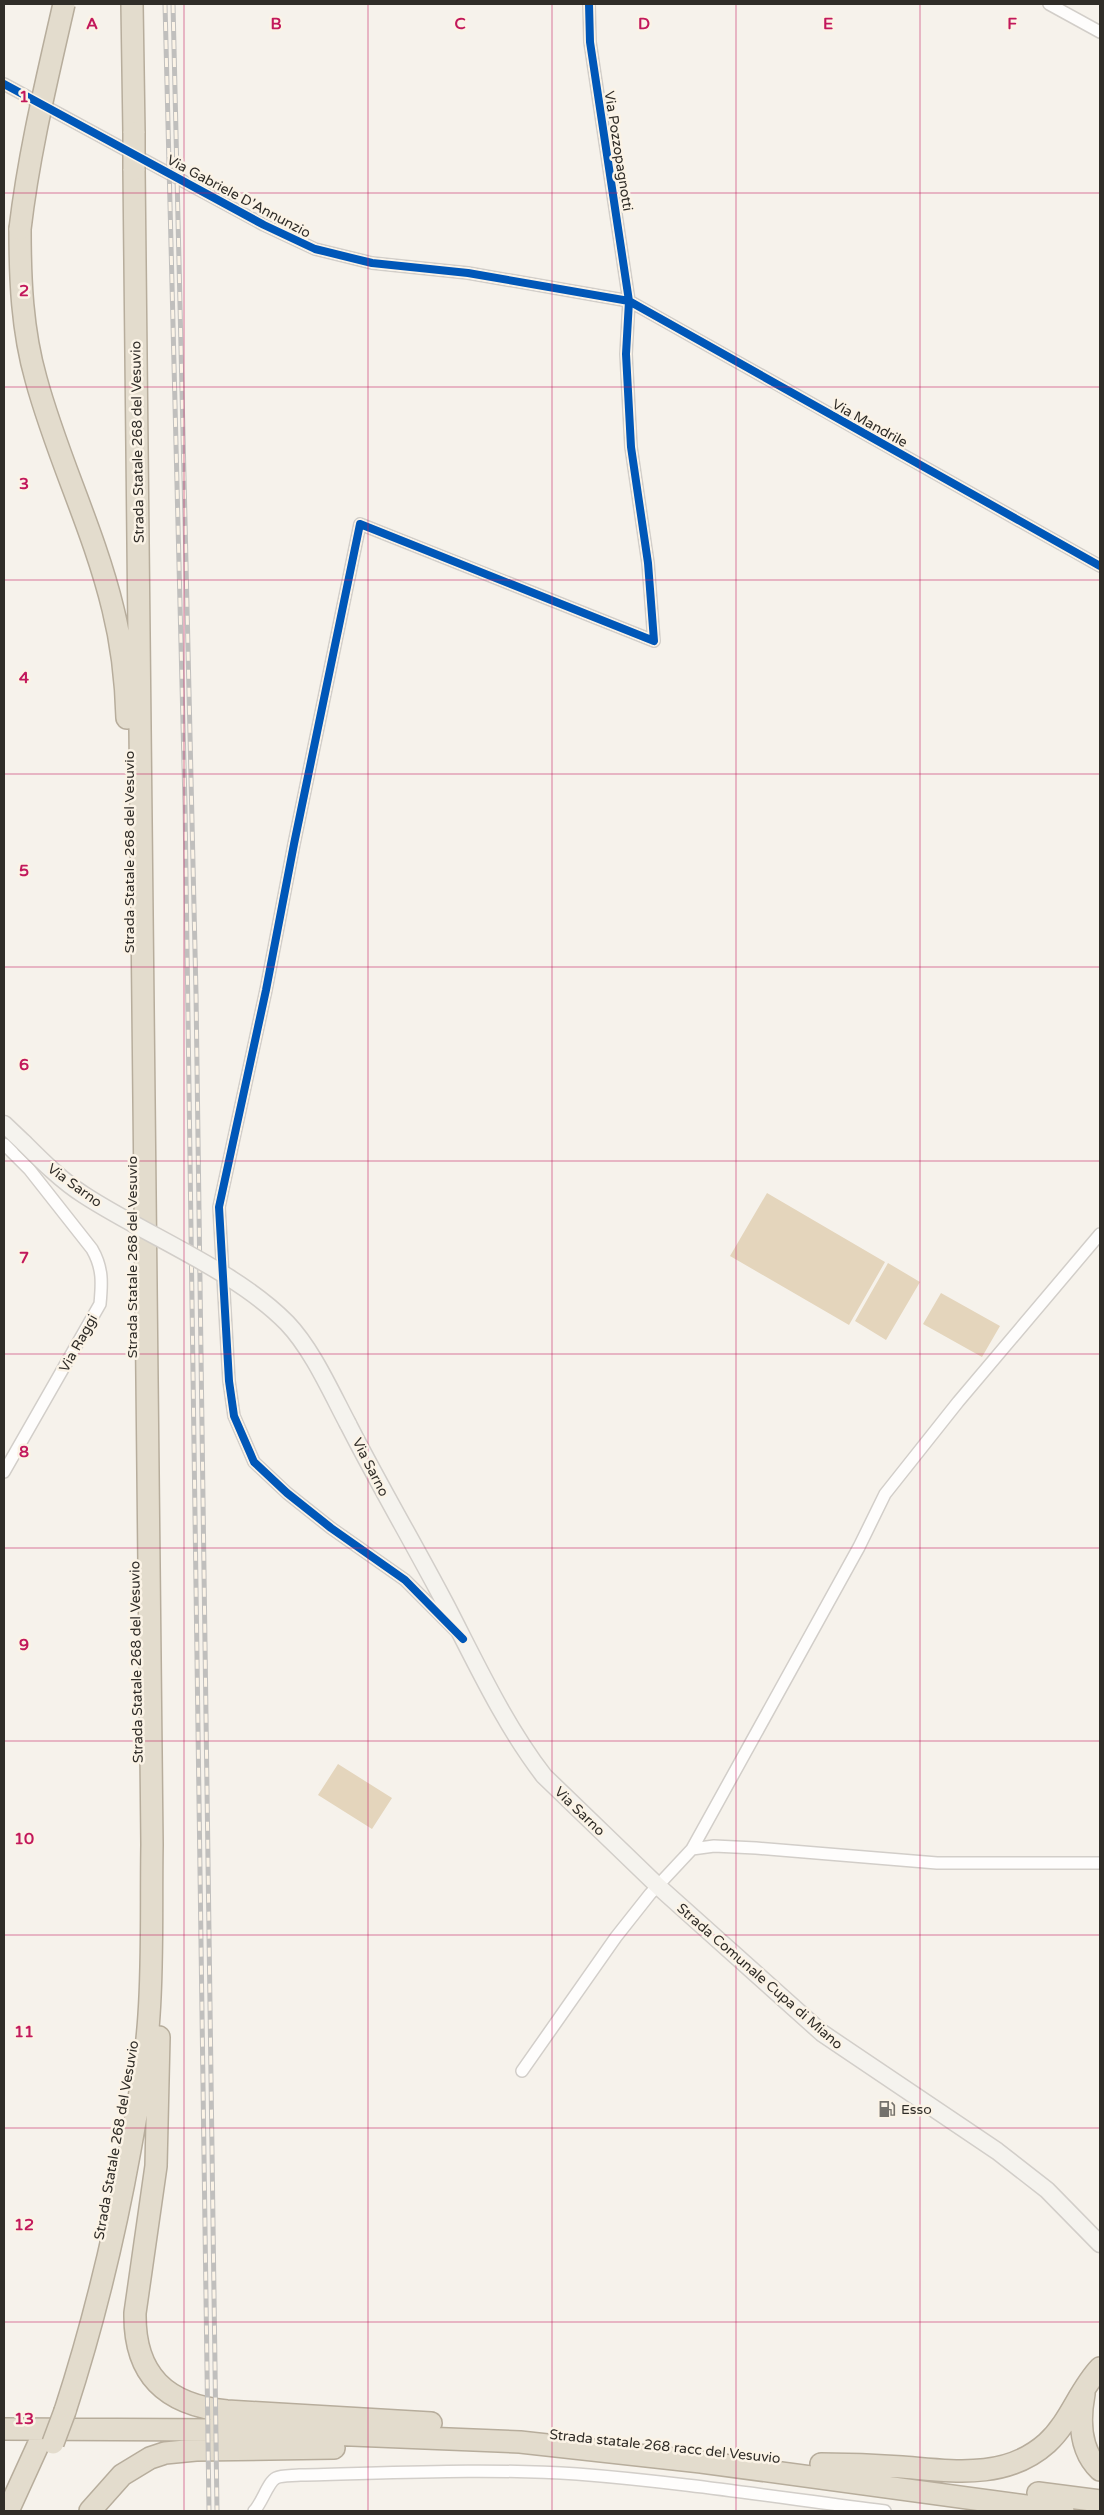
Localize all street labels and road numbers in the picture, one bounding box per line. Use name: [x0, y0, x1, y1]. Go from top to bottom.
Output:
street label: Via Pozzopagnotti: [601, 90, 636, 212]
street label: Via Gabriele D'Annunzio: [164, 151, 314, 242]
street label: Strada Statale 268 del Vesuvio: [127, 341, 148, 543]
street label: Via Mandrile: [829, 396, 910, 451]
street label: Strada Statale 268 del Vesuvio: [121, 751, 138, 953]
street label: Strada Statale 268 del Vesuvio: [124, 1156, 141, 1358]
street label: Via Sarno: [44, 1160, 105, 1211]
street label: Via Raggi: [56, 1311, 101, 1375]
street label: Via Sarno: [349, 1435, 393, 1499]
street label: Strada Statale 268 del Vesuvio: [126, 1561, 147, 1763]
street label: Via Sarno: [551, 1783, 608, 1840]
street label: Strada Comunale Cupa di Miano: [673, 1900, 846, 2053]
street label: Strada Statale 268 del Vesuvio: [91, 2039, 142, 2241]
street label: Strada statale 268 racc del Vesuvio: [549, 2426, 781, 2467]

